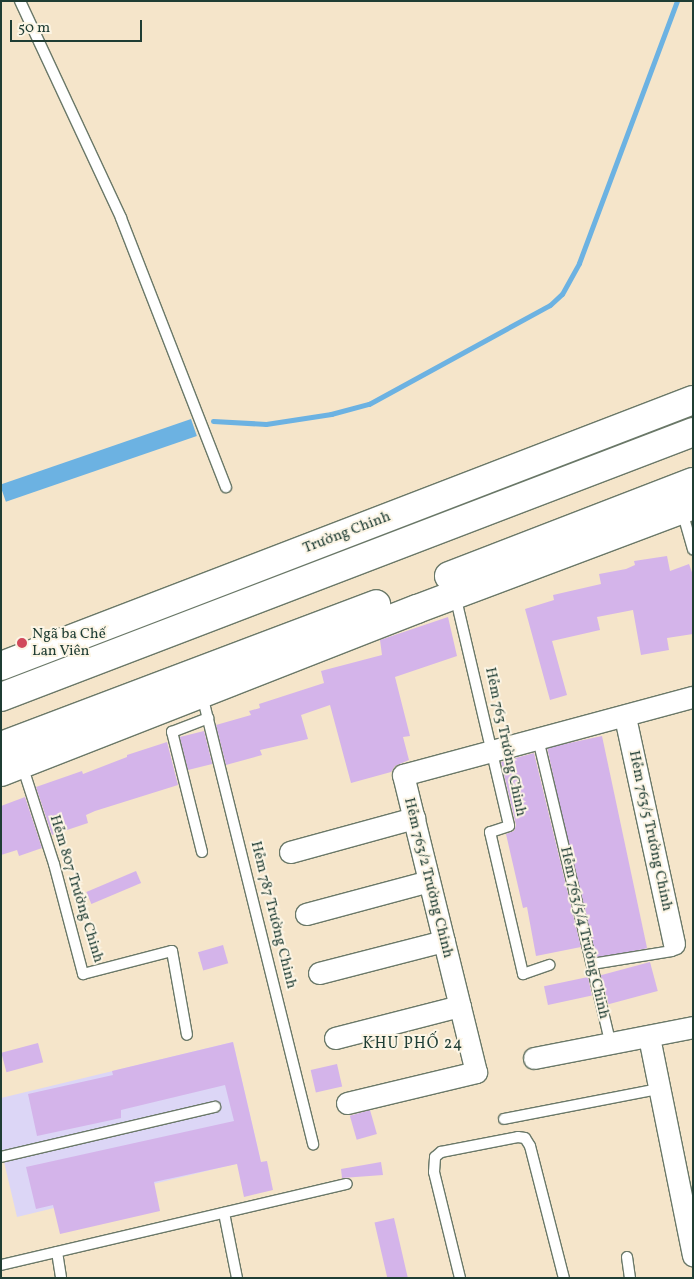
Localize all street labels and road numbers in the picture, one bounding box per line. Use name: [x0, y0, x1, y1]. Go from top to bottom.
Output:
street label: Trường Chinh: [301, 508, 393, 558]
street label: Hẻm 763 Trường Chinh: [480, 666, 530, 818]
street label: Hẻm 763/5 Trường Chinh: [624, 749, 676, 913]
street label: Hẻm 763/2 Trường Chinh: [399, 796, 457, 960]
street label: Hẻm 807 Trường Chinh: [45, 813, 107, 965]
street label: Hẻm 787 Trường Chinh: [246, 839, 300, 991]
street label: Hẻm 763/5/4 Trường Chinh: [555, 845, 613, 1021]

